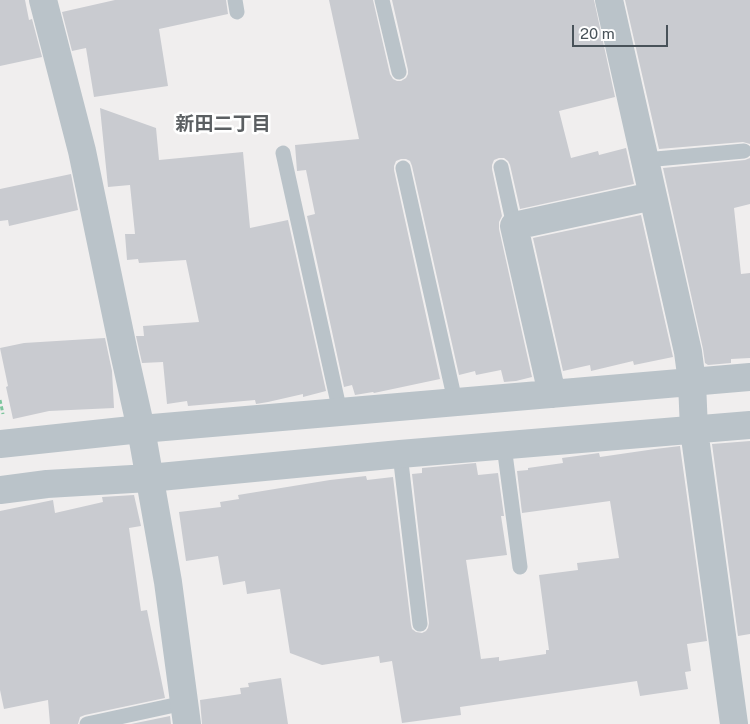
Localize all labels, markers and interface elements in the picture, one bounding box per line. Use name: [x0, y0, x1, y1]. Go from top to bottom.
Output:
scale bar: [575, 15, 671, 47]
text: 20 m: [580, 25, 615, 42]
district label: 新田二丁目: [176, 113, 270, 135]

